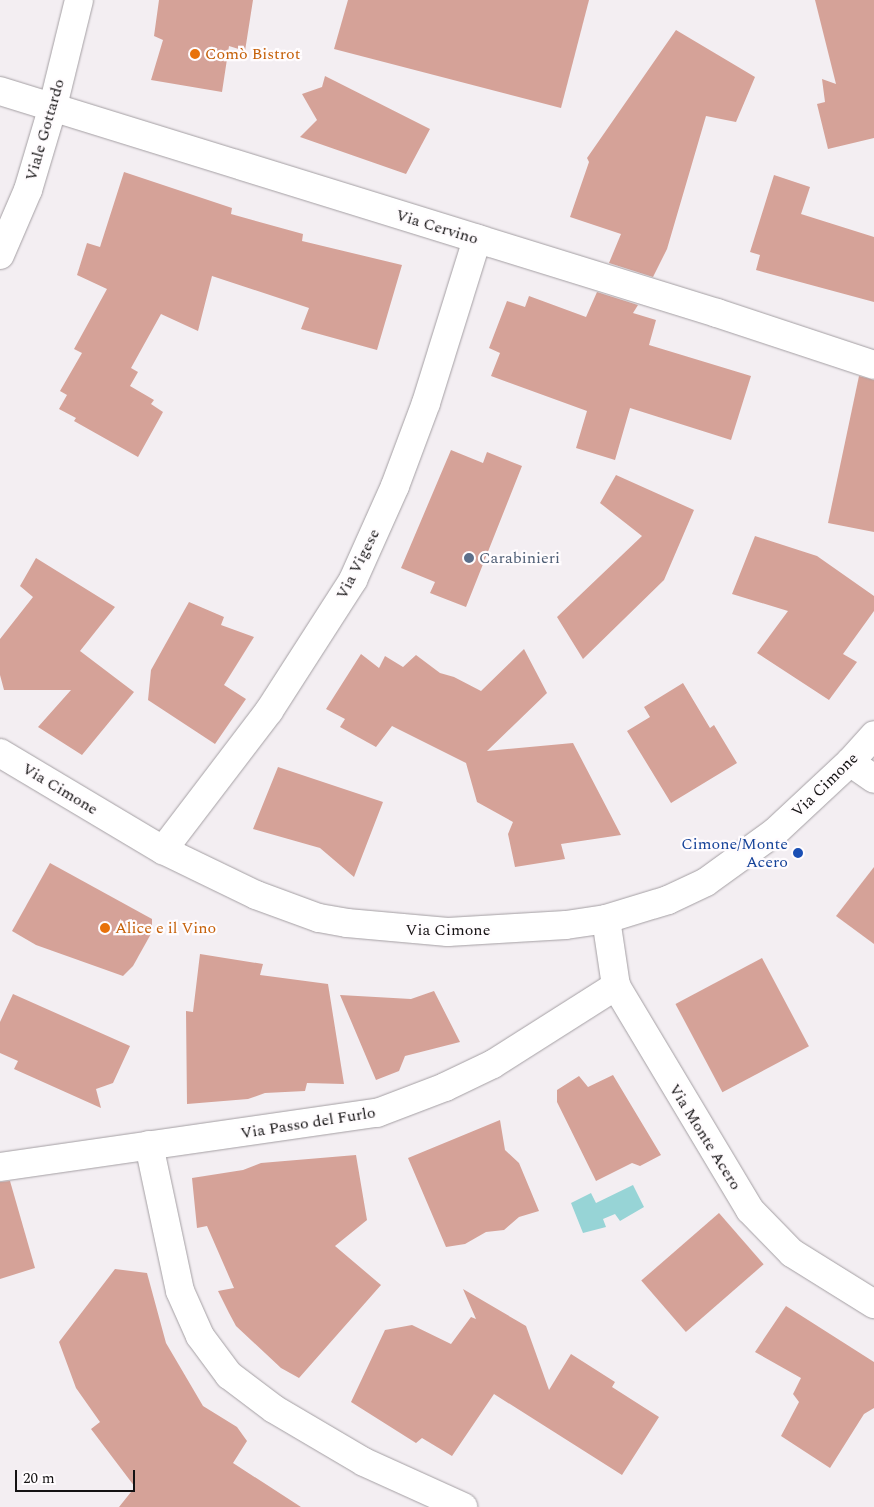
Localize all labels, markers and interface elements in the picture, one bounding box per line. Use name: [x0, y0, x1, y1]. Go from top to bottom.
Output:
place label: Comò Bistrot: [205, 44, 300, 64]
marker: Comò Bistrot: [189, 48, 201, 60]
street label: Viale Gottardo: [21, 77, 69, 183]
street label: Via Cervino: [394, 205, 480, 249]
street label: Via Vigese: [332, 526, 384, 602]
place label: Carabinieri: [479, 548, 560, 568]
marker: Carabinieri: [463, 552, 475, 564]
street label: Via Cimone: [788, 749, 862, 821]
street label: Via Cimone: [19, 759, 101, 819]
place label: Cimone/Monte Acero: [681, 834, 788, 872]
marker: Cimone/Monte Acero: [792, 847, 804, 859]
place label: Alice e il Vino: [115, 918, 216, 938]
street label: Via Cimone: [406, 920, 490, 940]
marker: Alice e il Vino: [99, 922, 111, 934]
street label: Via Monte Acero: [665, 1080, 745, 1194]
street label: Via Passo del Furlo: [239, 1103, 377, 1143]
scale bar: [18, 1460, 138, 1492]
text: 20 m: [23, 1467, 55, 1490]

